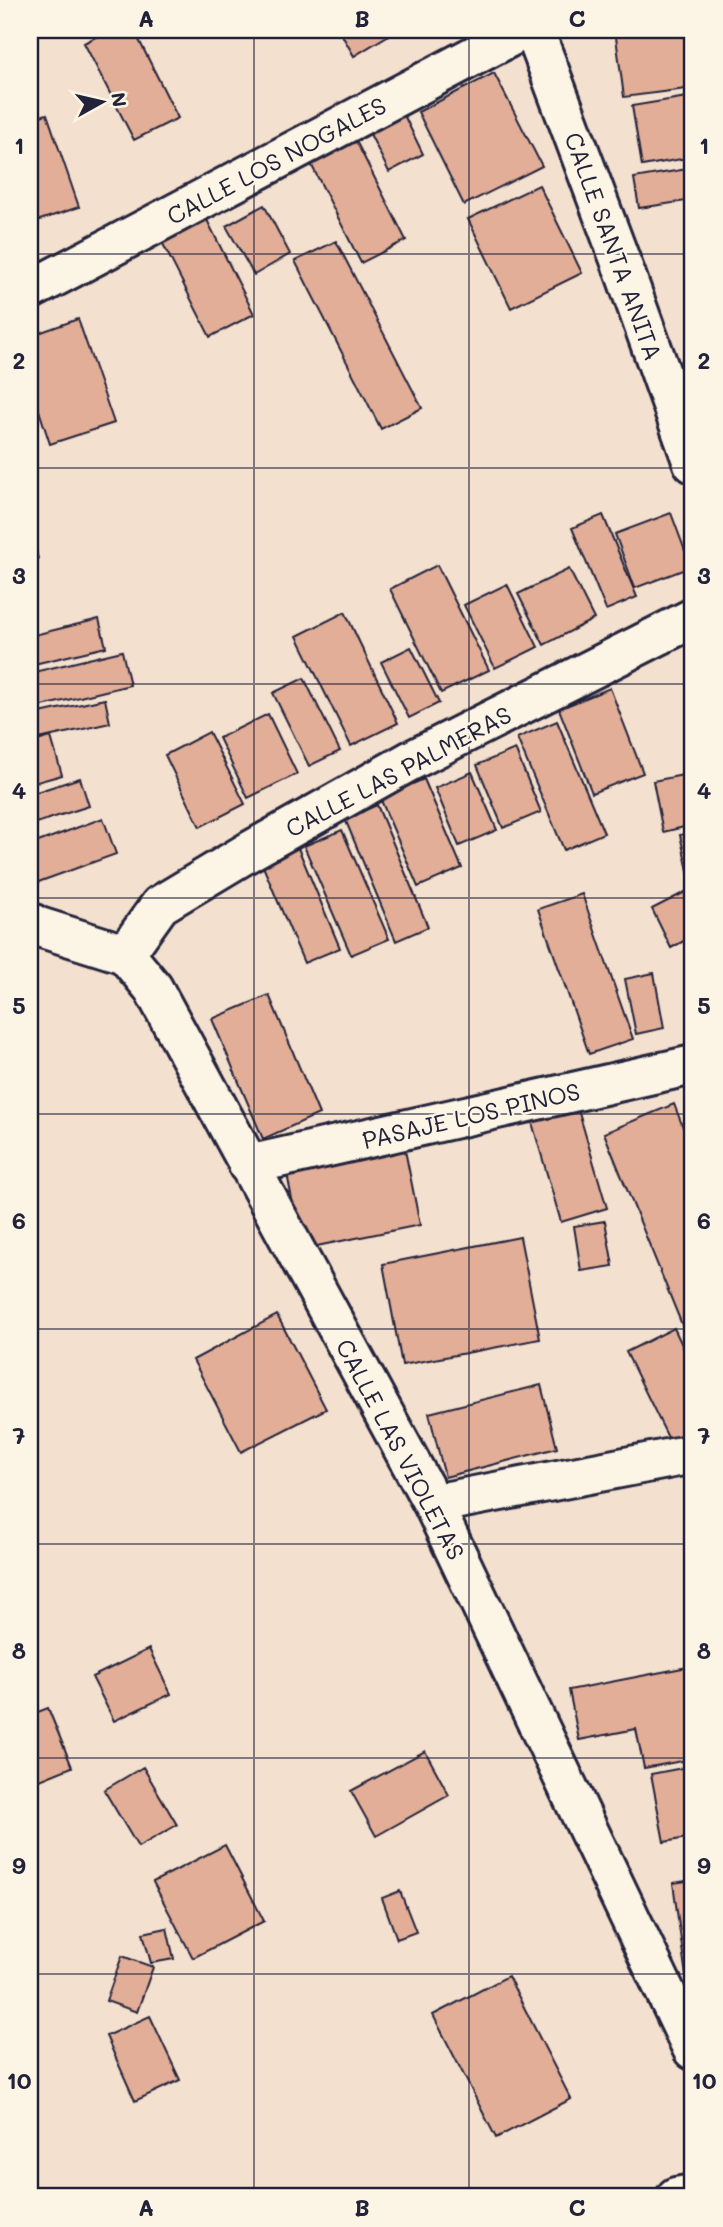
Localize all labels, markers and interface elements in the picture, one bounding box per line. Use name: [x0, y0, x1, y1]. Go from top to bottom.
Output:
text: A: [138, 3, 154, 33]
text: B: [354, 3, 370, 33]
text: C: [568, 3, 586, 33]
north arrow: [66, 66, 136, 136]
street label: CALLE LOS NOGALES: [161, 89, 391, 231]
text: N: [106, 91, 133, 108]
street label: CALLE SANTA ANITA: [558, 128, 670, 364]
text: 1: [14, 130, 24, 160]
text: 1: [699, 130, 709, 160]
text: 2: [13, 345, 25, 375]
text: 2: [698, 345, 710, 375]
text: 3: [12, 560, 26, 590]
text: 3: [697, 560, 711, 590]
street label: CALLE LAS PALMERAS: [280, 698, 516, 844]
text: 4: [12, 775, 26, 805]
text: 4: [697, 775, 711, 805]
text: 5: [12, 990, 26, 1020]
text: 5: [697, 990, 711, 1020]
street label: PASAJE LOS PINOS: [359, 1075, 583, 1155]
text: 6: [12, 1205, 26, 1235]
text: 6: [697, 1205, 711, 1235]
street label: CALLE LAS VIOLETAS: [330, 1333, 472, 1565]
text: 7: [13, 1420, 26, 1450]
text: 7: [698, 1420, 711, 1450]
text: 8: [12, 1635, 26, 1665]
text: 8: [697, 1635, 711, 1665]
text: 9: [12, 1850, 26, 1880]
text: 9: [697, 1850, 711, 1880]
text: 10: [7, 2065, 32, 2095]
text: 10: [692, 2065, 717, 2095]
text: A: [138, 2192, 154, 2222]
text: B: [354, 2192, 370, 2222]
text: C: [568, 2192, 586, 2222]

